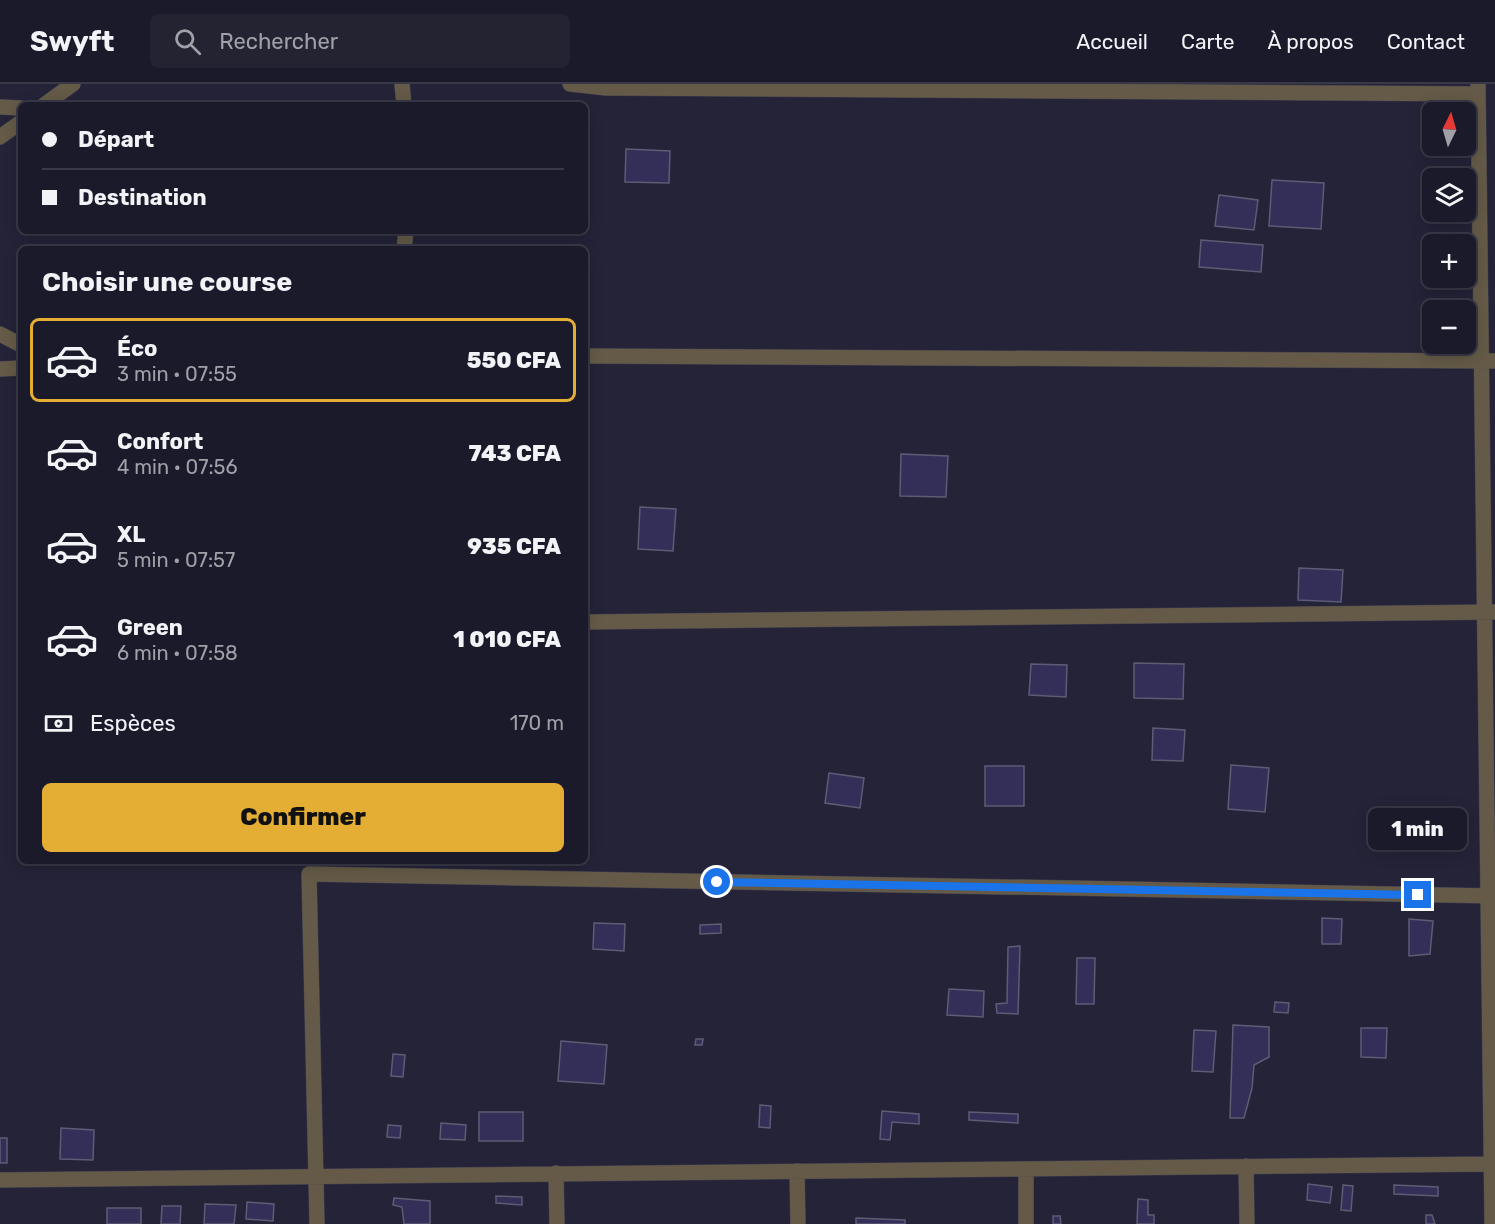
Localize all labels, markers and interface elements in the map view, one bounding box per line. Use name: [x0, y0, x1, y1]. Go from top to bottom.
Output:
search box: [150, 14, 570, 68]
text: Swyft: [30, 25, 114, 58]
icon: search: [171, 25, 204, 58]
text: Rechercher: [219, 28, 338, 55]
text: Accueil: [1076, 29, 1148, 54]
text: Carte: [1181, 29, 1234, 54]
text: À propos: [1267, 29, 1354, 54]
text: Contact: [1387, 29, 1465, 54]
north arrow: [1422, 102, 1476, 156]
map controls: [1422, 102, 1476, 354]
text: Départ: [78, 126, 154, 153]
button: layers: [1422, 168, 1476, 222]
text: Destination: [78, 184, 207, 211]
button: +: [1422, 234, 1476, 288]
text: Choisir une course: [42, 266, 292, 298]
button: −: [1422, 300, 1476, 354]
icon: car: [45, 333, 99, 387]
text: Éco: [117, 335, 157, 362]
text: 550 CFA: [467, 347, 561, 374]
text: 3 min · 07:55: [117, 362, 237, 386]
icon: car: [45, 426, 99, 480]
text: Confort: [117, 428, 203, 455]
text: 743 CFA: [468, 440, 561, 467]
text: 4 min · 07:56: [117, 455, 237, 479]
icon: car: [45, 519, 99, 573]
text: XL: [117, 521, 145, 548]
text: 935 CFA: [467, 533, 561, 560]
text: 5 min · 07:57: [117, 548, 235, 572]
icon: car: [45, 612, 99, 666]
text: Green: [117, 614, 183, 641]
text: 1 010 CFA: [453, 626, 561, 653]
text: 6 min · 07:58: [117, 641, 238, 665]
icon: cash: [42, 707, 75, 740]
text: Espèces: [90, 710, 176, 737]
text: 170 m: [510, 711, 564, 735]
button: Confirmer: [42, 783, 564, 852]
callout: 1 min: [1368, 808, 1468, 850]
text: 1 min: [1391, 817, 1444, 841]
route start: [703, 868, 730, 895]
route end: [1404, 881, 1431, 908]

